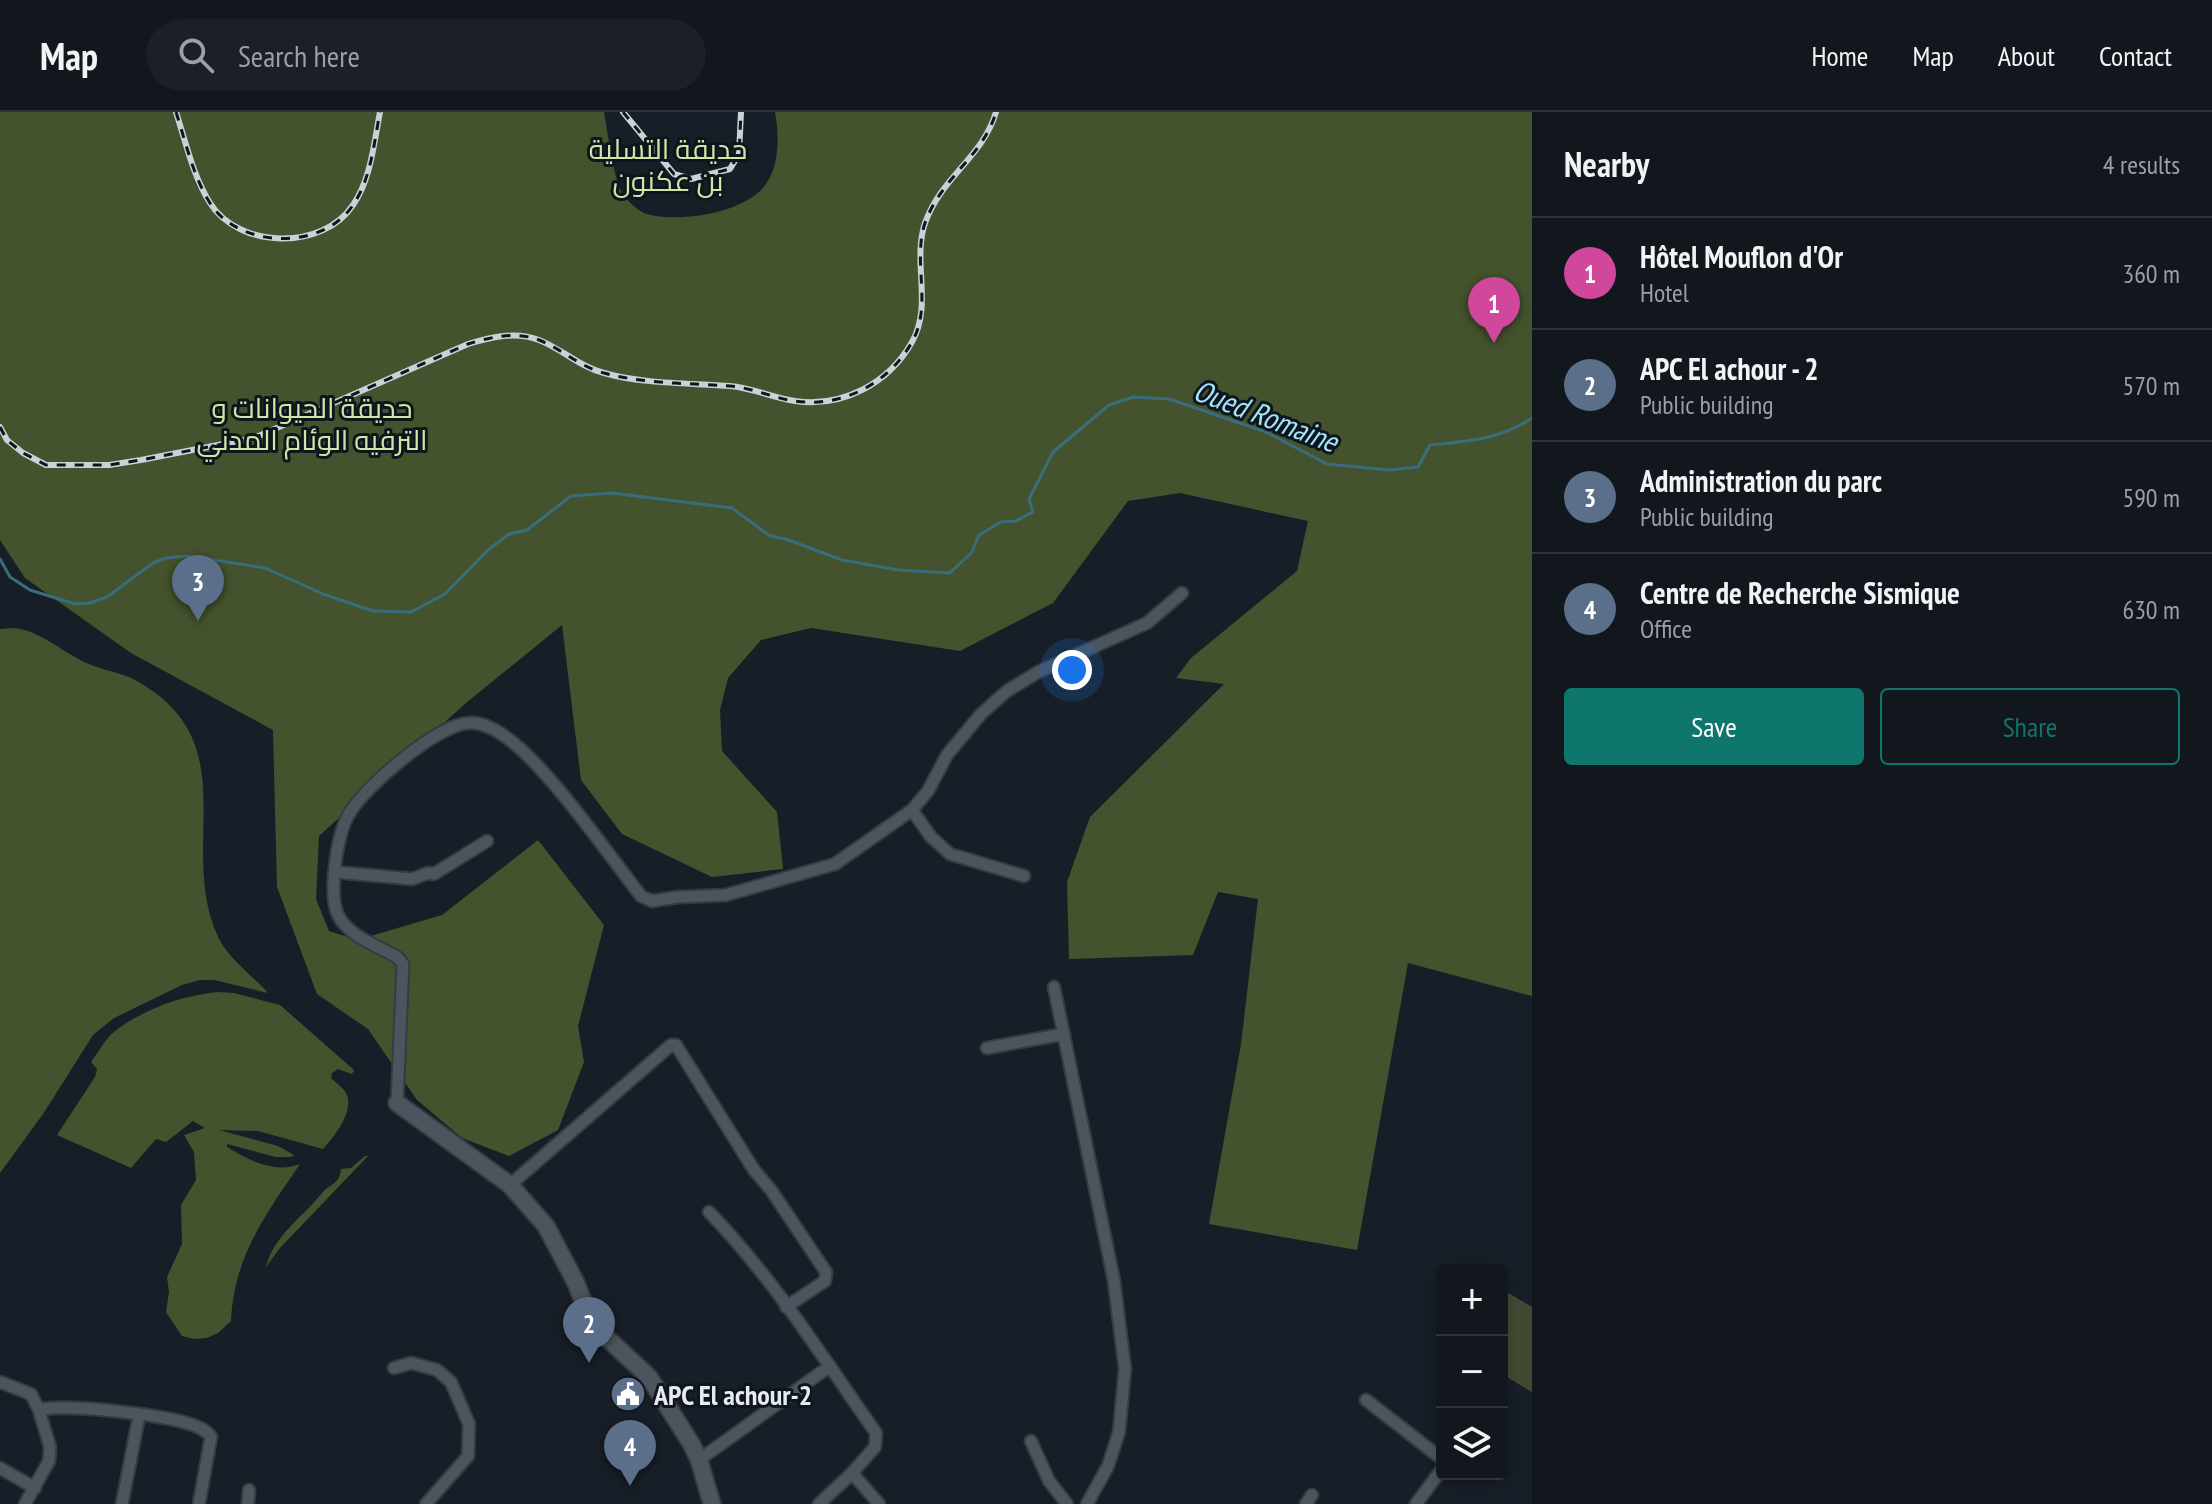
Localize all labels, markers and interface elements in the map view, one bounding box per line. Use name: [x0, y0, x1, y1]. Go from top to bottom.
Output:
search box: [146, 19, 706, 91]
text: Map: [40, 31, 98, 80]
icon: search: [174, 33, 218, 77]
text: Search here: [238, 36, 360, 75]
text: Home: [1812, 37, 1868, 74]
text: Map: [1912, 37, 1954, 74]
text: About: [1998, 37, 2055, 74]
text: Contact: [2099, 37, 2172, 74]
park label: حديقة التسلية بن عكنون: [589, 130, 747, 199]
text: Nearby: [1564, 142, 1649, 186]
text: 4 results: [2103, 148, 2180, 181]
text: Hôtel Mouflon d'Or: [1640, 237, 1843, 276]
text: 1: [1584, 257, 1596, 290]
text: 360 m: [2122, 257, 2180, 290]
text: Hotel: [1640, 276, 1689, 309]
pin: 1: [1468, 277, 1520, 343]
text: APC El achour - 2: [1640, 349, 1819, 388]
text: 2: [1584, 369, 1596, 402]
text: 570 m: [2122, 369, 2180, 402]
water label: Oued Romaine: [1189, 370, 1345, 461]
text: Public building: [1640, 388, 1773, 421]
park label: حديقة الحيوانات و الترفيه الوئام المدني: [196, 389, 428, 462]
text: Administration du parc: [1640, 461, 1882, 500]
text: 3: [1584, 481, 1596, 514]
text: 590 m: [2122, 481, 2180, 514]
text: Public building: [1640, 500, 1773, 533]
pin: 3: [172, 555, 224, 621]
text: Centre de Recherche Sismique: [1640, 573, 1960, 612]
text: 4: [1584, 593, 1596, 626]
text: 630 m: [2122, 593, 2180, 626]
text: Office: [1640, 612, 1692, 645]
your location: [1052, 650, 1092, 690]
button: Save: [1564, 688, 1864, 765]
button: Share: [1880, 688, 2180, 765]
map controls: [1436, 1264, 1508, 1480]
button: +: [1436, 1264, 1508, 1336]
pin: 2: [563, 1297, 615, 1363]
button: −: [1436, 1336, 1508, 1408]
public building icon: APC El achour-2: [609, 1375, 647, 1413]
place label: APC El achour-2: [653, 1376, 812, 1413]
button: layers: [1436, 1408, 1508, 1480]
pin: 4: [604, 1420, 656, 1486]

